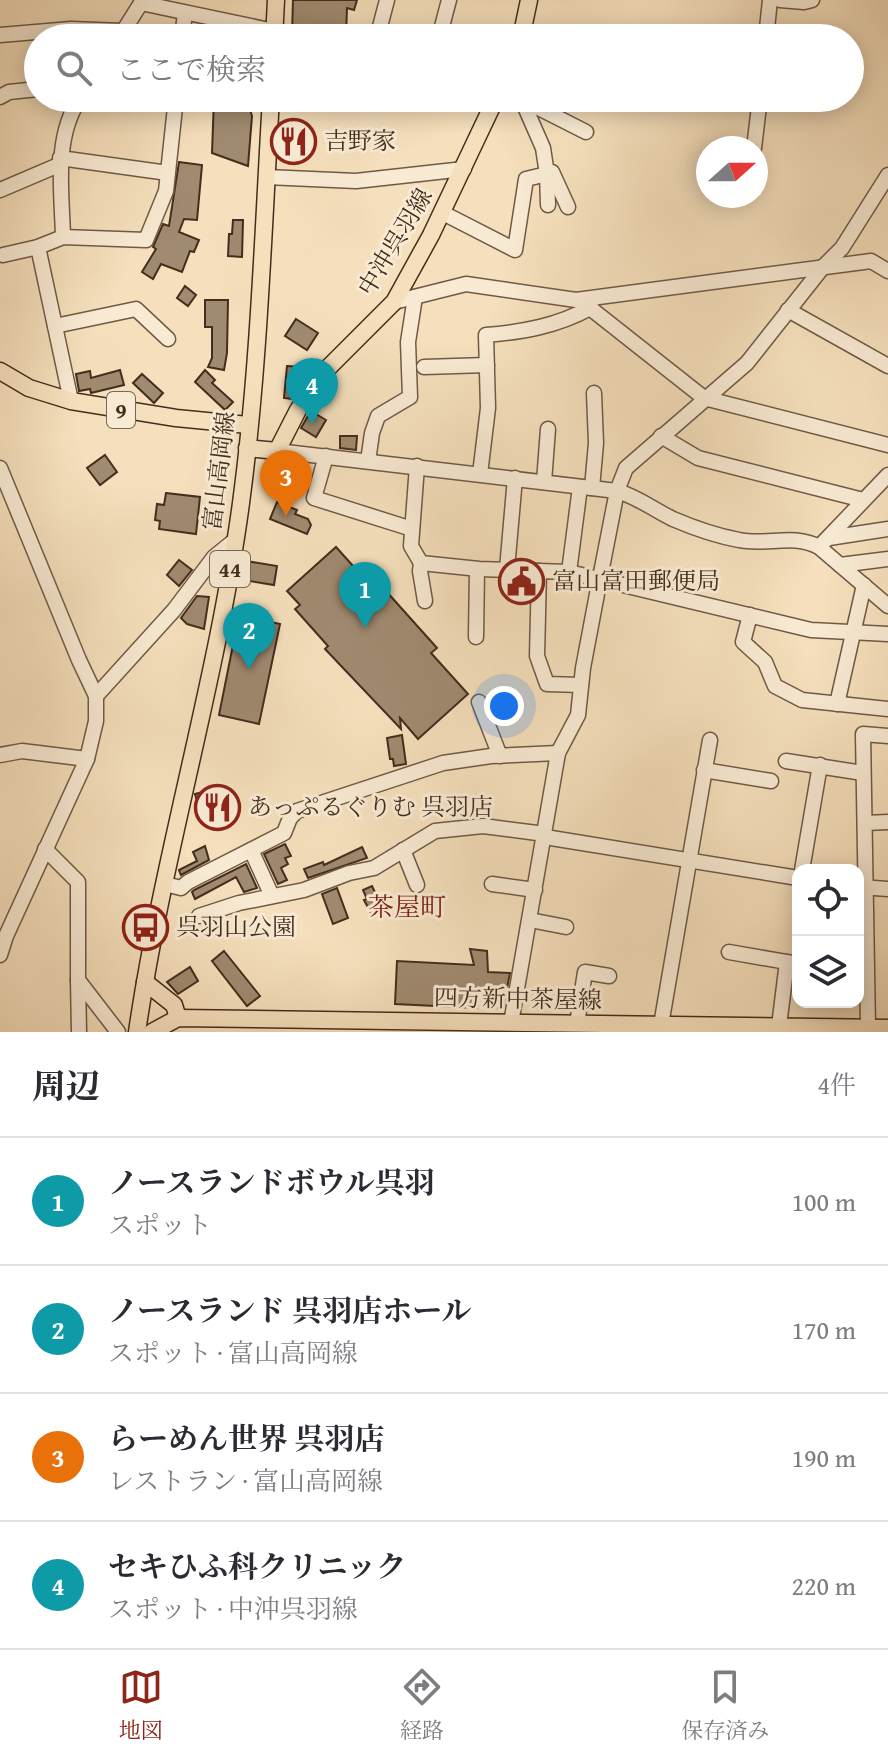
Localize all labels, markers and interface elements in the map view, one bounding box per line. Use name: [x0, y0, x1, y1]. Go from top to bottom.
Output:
search box: [24, 24, 864, 112]
icon: search: [52, 46, 96, 90]
text: ここで検索: [116, 47, 266, 91]
restaurant icon: 吉野家: [269, 117, 317, 165]
place label: 吉野家: [324, 123, 396, 158]
north arrow: [696, 136, 768, 208]
street label: 中沖呉羽線: [349, 181, 440, 302]
pin: 4: [286, 358, 338, 424]
road number: 9: [107, 392, 135, 428]
street label: 富山高岡線: [194, 409, 243, 533]
pin: 3: [260, 450, 312, 516]
road number: 44: [210, 551, 250, 587]
public building icon: 富山富田郵便局: [497, 557, 545, 605]
pin: 1: [339, 562, 391, 628]
place label: 富山富田郵便局: [552, 563, 720, 598]
pin: 2: [223, 603, 275, 669]
your location: [484, 686, 524, 726]
restaurant icon: あっぷるぐりむ 呉羽店: [193, 783, 241, 831]
place label: あっぷるぐりむ 呉羽店: [248, 789, 493, 824]
map controls: [792, 864, 864, 1008]
button: locate: [792, 864, 864, 936]
district label: 茶屋町: [368, 887, 446, 926]
bus stop icon: 呉羽山公園: [121, 903, 169, 951]
place label: 呉羽山公園: [176, 909, 296, 944]
button: layers: [792, 936, 864, 1008]
street label: 四方新中茶屋線: [434, 980, 602, 1017]
text: 周辺: [32, 1061, 100, 1110]
text: 4件: [817, 1065, 856, 1104]
text: ノースランドボウル呉羽: [108, 1160, 435, 1204]
text: 1: [51, 1182, 65, 1221]
text: 100 m: [791, 1182, 856, 1221]
text: スポット: [108, 1205, 212, 1244]
text: ノースランド 呉羽店ホール: [108, 1288, 472, 1332]
text: 2: [51, 1310, 65, 1349]
text: 170 m: [791, 1310, 856, 1349]
text: スポット · 富山高岡線: [108, 1333, 358, 1372]
text: らーめん世界 呉羽店: [108, 1416, 385, 1460]
text: 3: [51, 1438, 65, 1477]
text: 190 m: [791, 1438, 856, 1477]
text: レストラン · 富山高岡線: [108, 1461, 383, 1500]
text: セキひふ科クリニック: [108, 1544, 406, 1588]
text: 4: [51, 1566, 65, 1605]
text: 220 m: [791, 1566, 856, 1605]
text: スポット · 中沖呉羽線: [108, 1589, 358, 1628]
tab: 地図: [119, 1665, 163, 1746]
tab: 経路: [400, 1665, 444, 1746]
tab: 保存済み: [681, 1665, 769, 1746]

